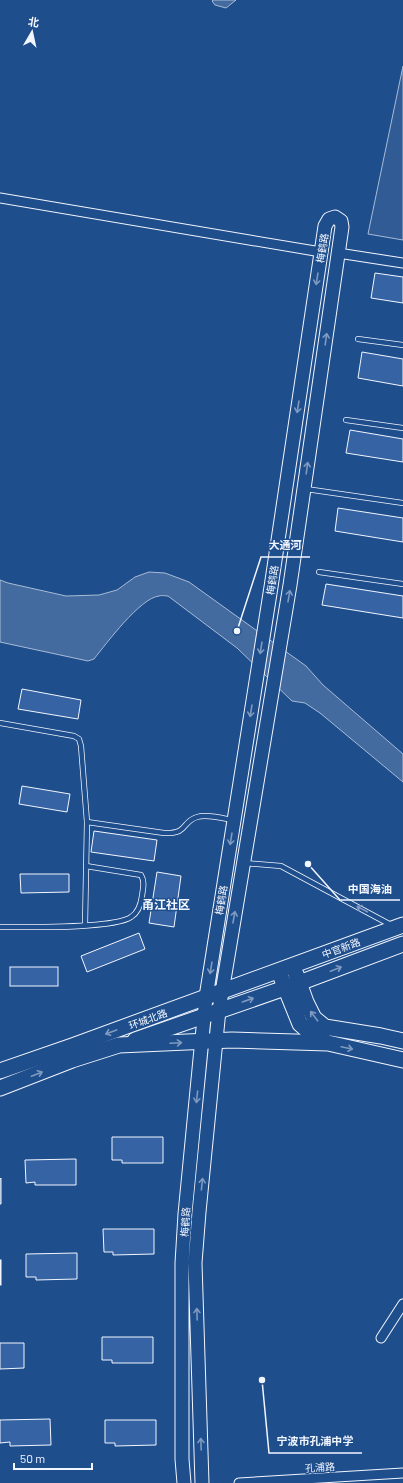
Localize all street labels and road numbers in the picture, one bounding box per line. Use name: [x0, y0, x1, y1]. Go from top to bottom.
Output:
street label: 梅鹤路: [314, 232, 330, 264]
street label: 梅鹤路: [264, 564, 280, 596]
street label: 梅鹤路: [213, 884, 229, 916]
street label: 中官新路: [320, 936, 362, 960]
street label: 环城北路: [127, 1007, 169, 1031]
street label: 梅鹤路: [178, 1207, 192, 1237]
street label: 孔浦路: [305, 1460, 335, 1474]

